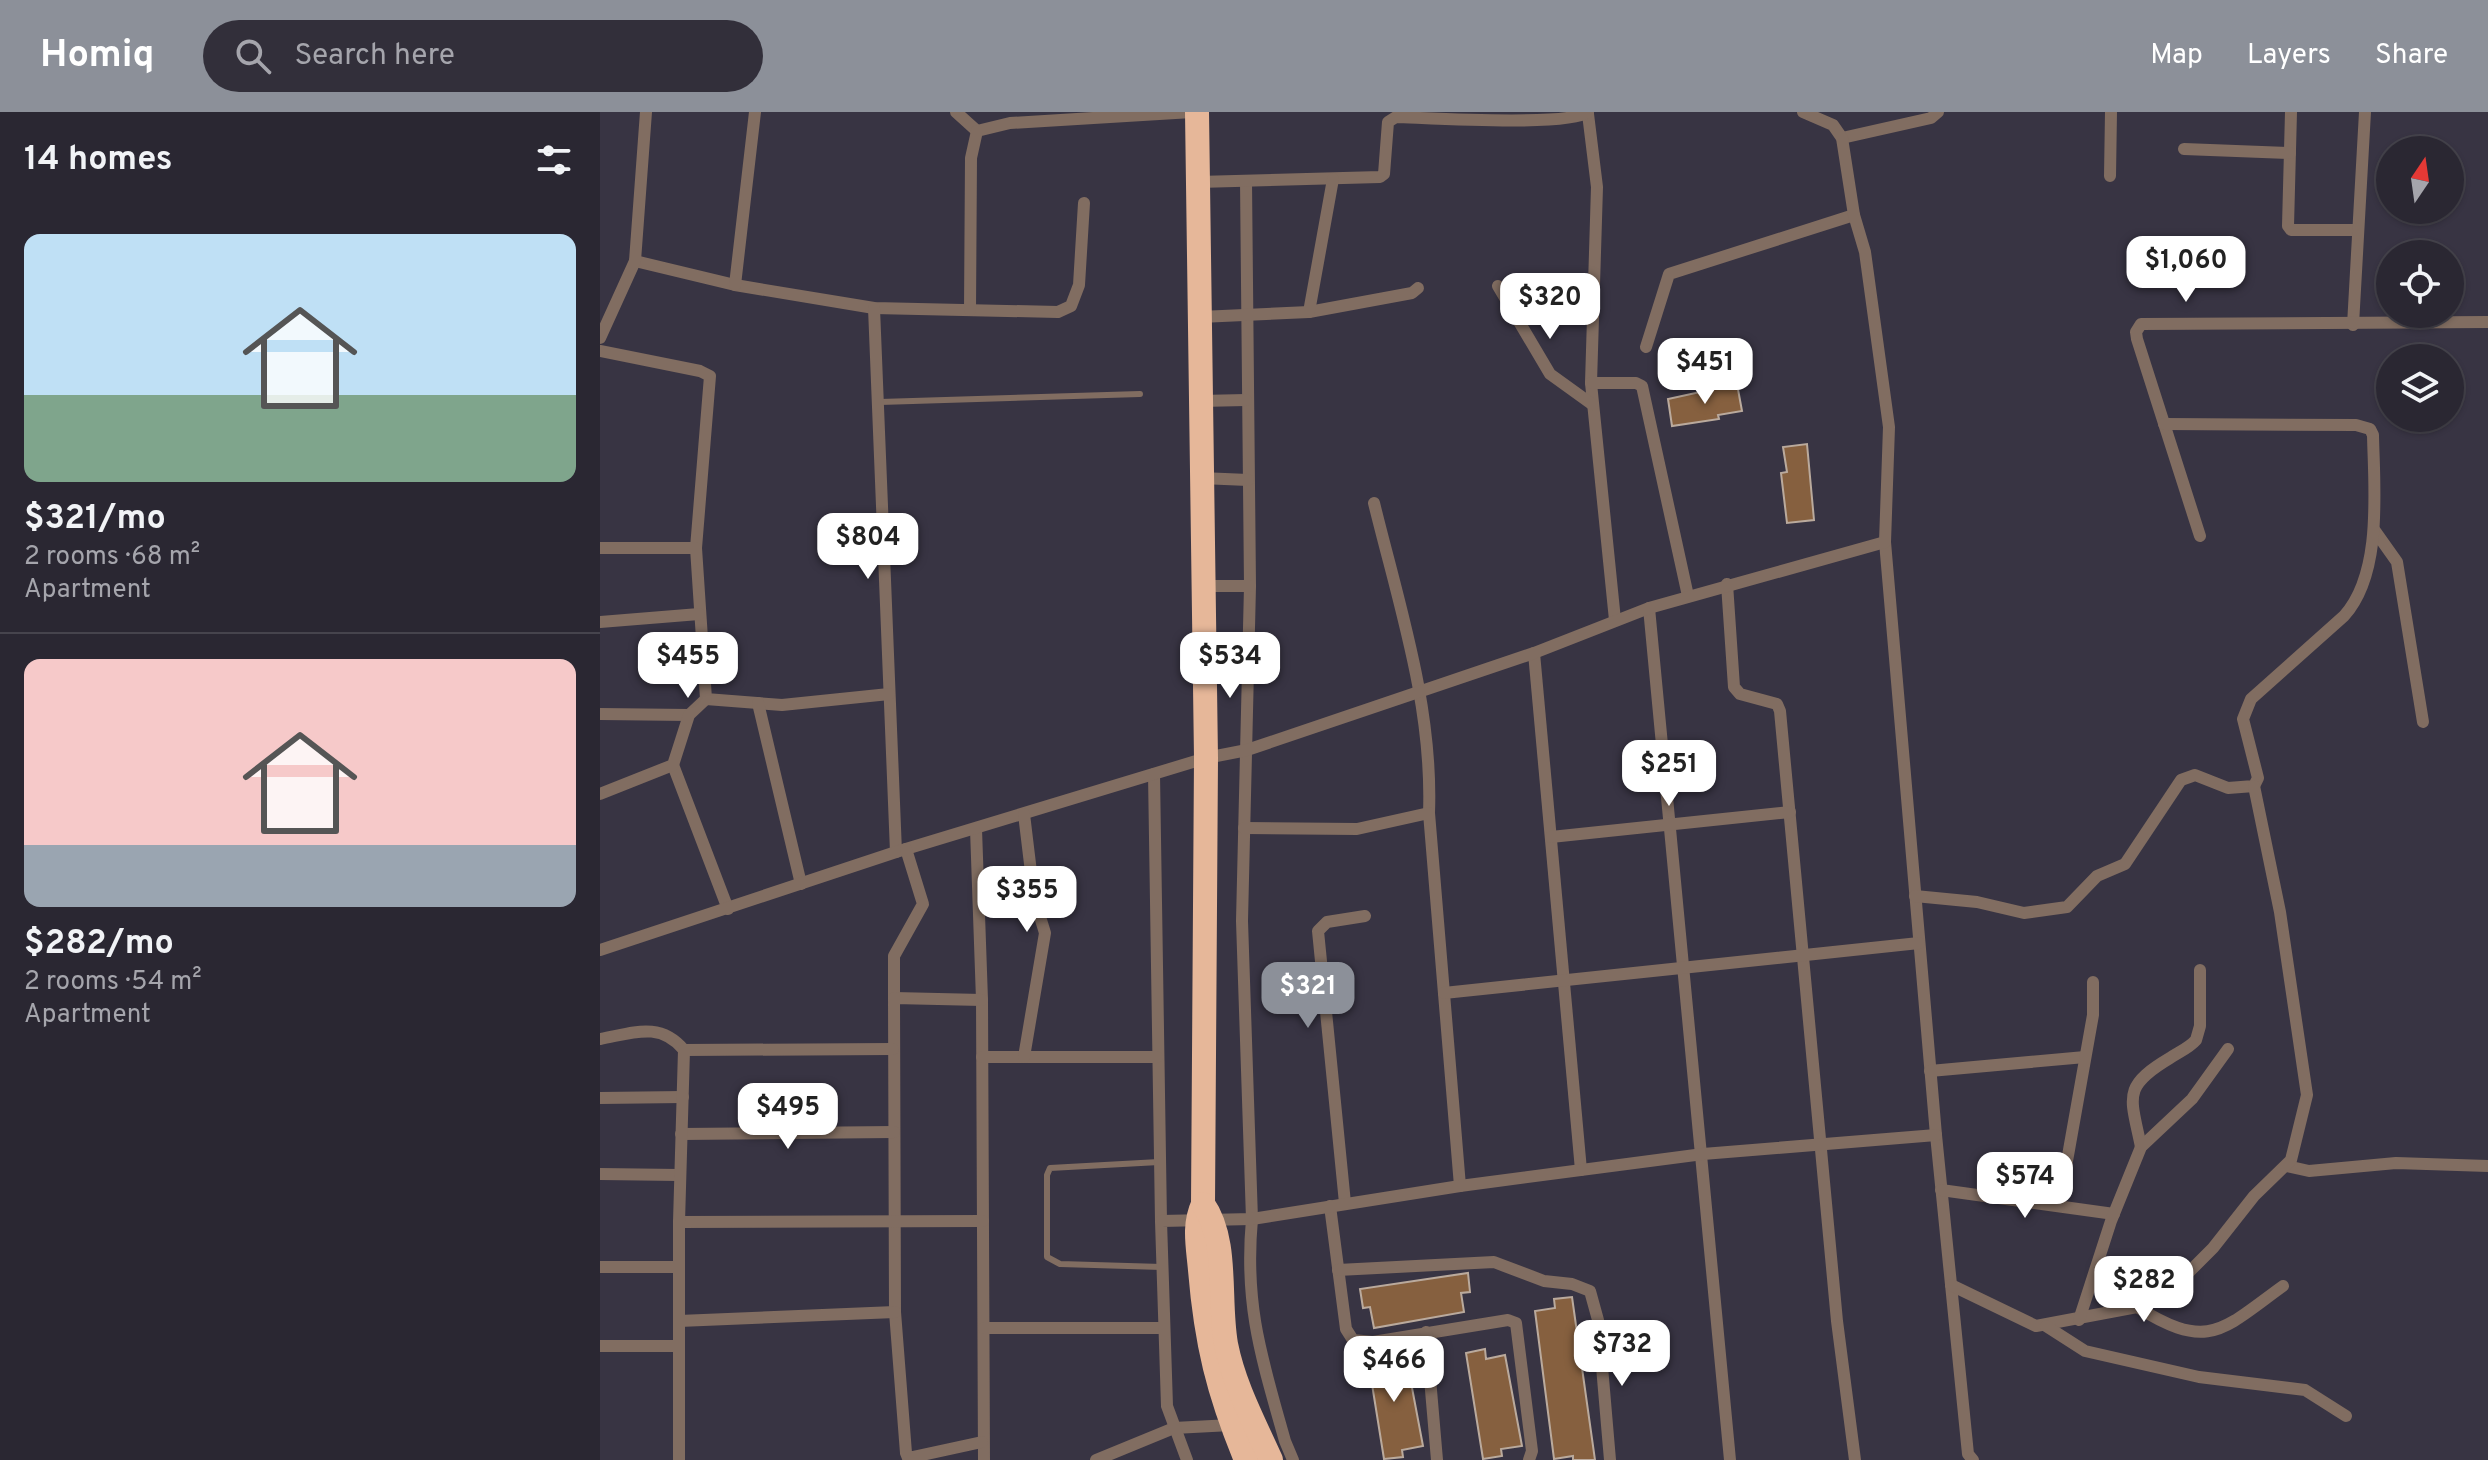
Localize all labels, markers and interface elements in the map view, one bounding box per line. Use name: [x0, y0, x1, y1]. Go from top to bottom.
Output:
search box: [203, 20, 763, 92]
text: Homiq: [40, 32, 155, 81]
icon: search: [231, 34, 275, 78]
text: Search here: [295, 38, 455, 75]
text: Map: [2150, 38, 2203, 74]
text: Layers: [2247, 38, 2331, 74]
text: Share: [2375, 38, 2448, 74]
north arrow: [2376, 136, 2464, 224]
map controls: [2376, 136, 2464, 432]
icon: filters: [532, 138, 576, 182]
text: 14 homes: [24, 139, 173, 182]
pin: $1,060: [2121, 236, 2251, 304]
button: locate: [2376, 240, 2464, 328]
text: $1,060: [2145, 245, 2228, 278]
pin: $320: [1503, 273, 1597, 341]
text: $320: [1518, 282, 1582, 315]
icon: home: [228, 286, 372, 430]
pin: $451: [1658, 338, 1752, 406]
button: layers: [2376, 344, 2464, 432]
text: $451: [1676, 347, 1734, 380]
text: $321/mo: [24, 498, 166, 541]
pin: $804: [821, 513, 915, 581]
text: $804: [835, 522, 901, 555]
text: 2 rooms · 68 m²: [24, 541, 200, 574]
text: Apartment: [24, 574, 151, 607]
pin: $455: [641, 632, 735, 700]
pin: $534: [1183, 632, 1277, 700]
text: $455: [656, 641, 720, 674]
text: $534: [1198, 641, 1262, 674]
icon: home: [228, 711, 372, 855]
pin: $251: [1622, 740, 1716, 808]
text: $251: [1640, 749, 1698, 782]
pin: $355: [980, 866, 1074, 934]
text: $355: [995, 875, 1059, 908]
text: $282/mo: [24, 923, 174, 966]
pin: $321: [1261, 962, 1355, 1030]
text: 2 rooms · 54 m²: [24, 966, 202, 999]
text: $321: [1279, 971, 1337, 1004]
text: Apartment: [24, 999, 151, 1032]
pin: $495: [741, 1083, 835, 1151]
text: $495: [756, 1092, 820, 1125]
pin: $574: [1978, 1152, 2072, 1220]
text: $574: [1995, 1161, 2055, 1194]
pin: $282: [2097, 1256, 2191, 1324]
text: $282: [2112, 1265, 2176, 1298]
pin: $732: [1575, 1320, 1669, 1388]
text: $732: [1592, 1329, 1652, 1362]
pin: $466: [1347, 1336, 1441, 1404]
text: $466: [1362, 1345, 1426, 1378]

